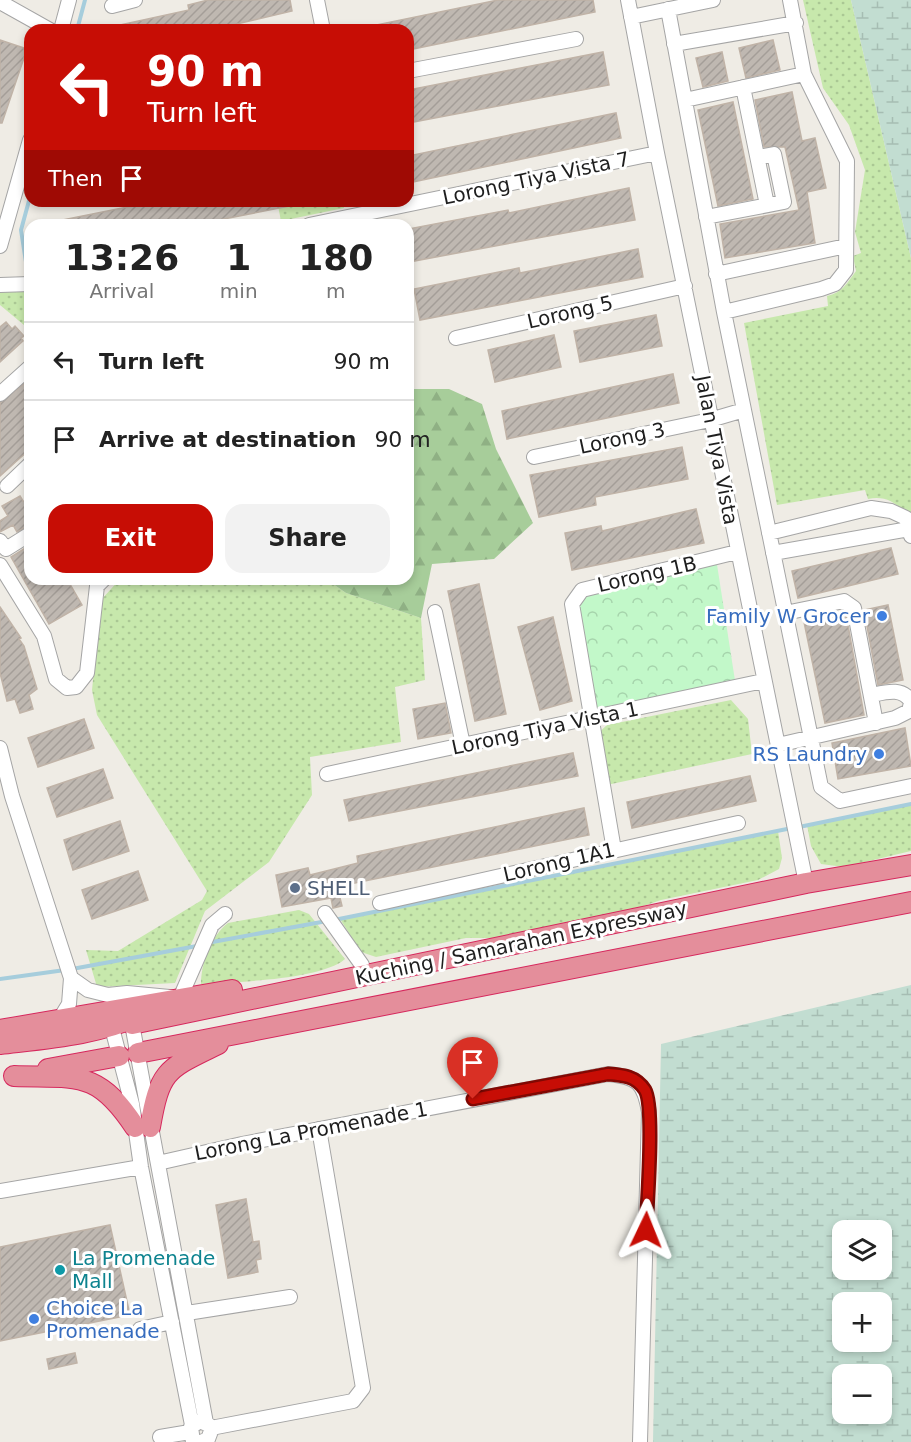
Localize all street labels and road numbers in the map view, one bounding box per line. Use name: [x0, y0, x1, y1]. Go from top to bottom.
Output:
street label: Lorong Tiya Vista 7: [440, 146, 632, 210]
street label: Lorong 5: [525, 290, 615, 334]
street label: Jalan Tiya Vista: [690, 371, 743, 527]
street label: Lorong 3: [577, 417, 667, 459]
street label: Lorong 1B: [595, 551, 699, 597]
street label: Lorong Tiya Vista 1: [449, 696, 641, 760]
street label: Lorong 1A1: [501, 837, 617, 887]
street label: Kuching / Samarahan Expressway: [353, 896, 689, 990]
street label: Lorong La Promenade 1: [192, 1097, 430, 1165]

